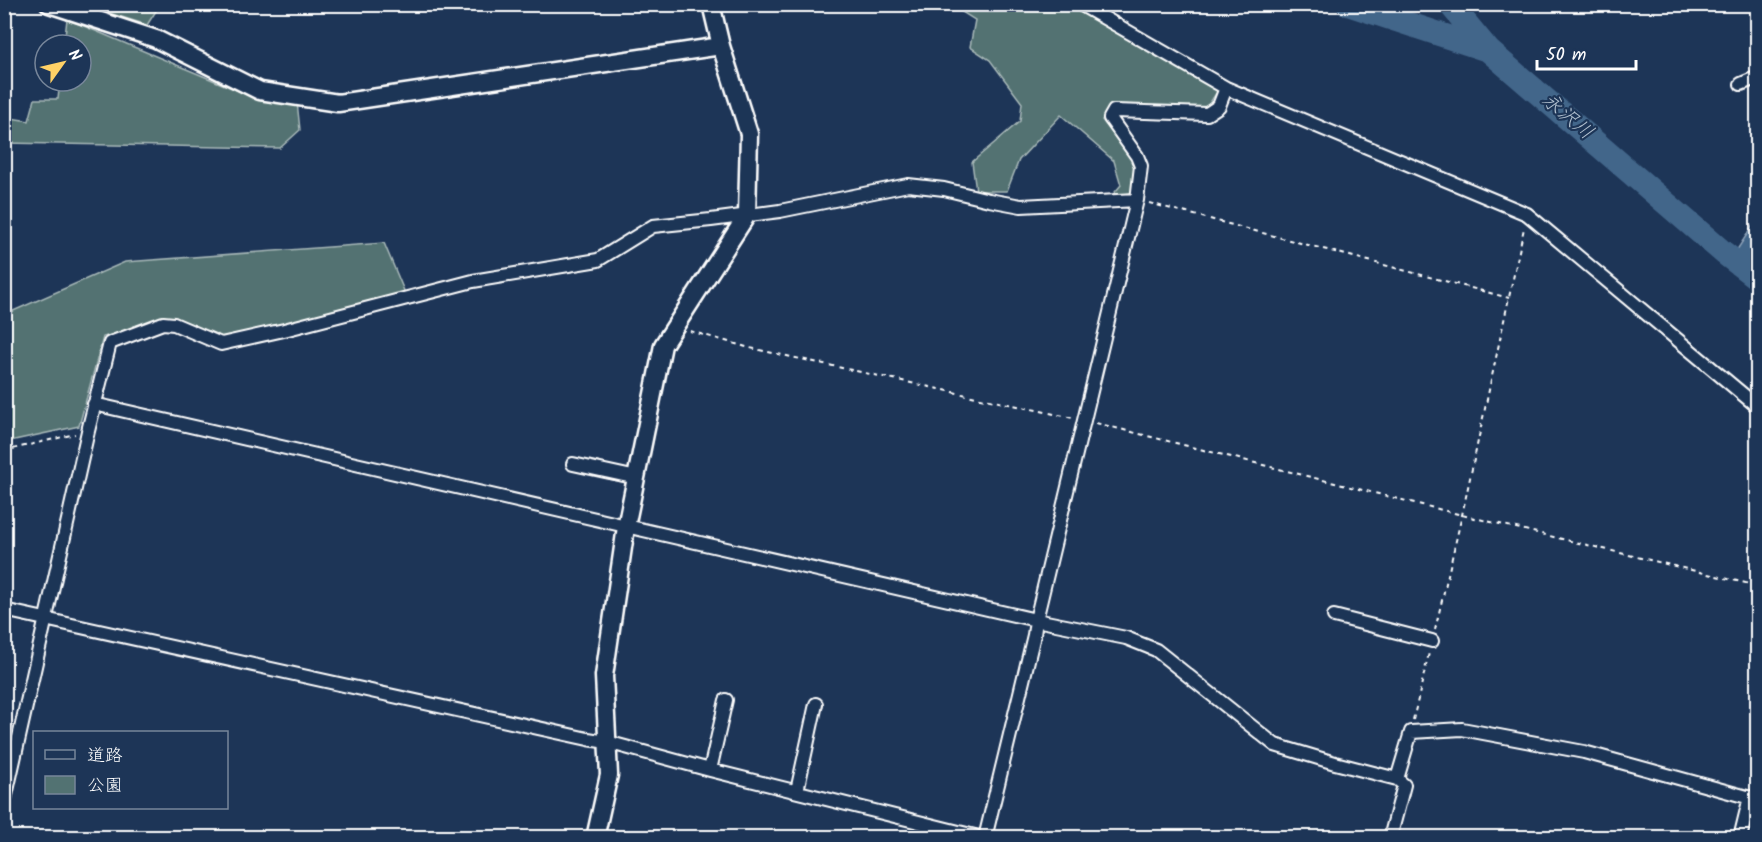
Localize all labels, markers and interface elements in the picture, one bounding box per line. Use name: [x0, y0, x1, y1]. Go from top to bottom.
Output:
north arrow: [33, 33, 93, 93]
scale bar: [1537, 33, 1636, 71]
text: 50 m: [1546, 41, 1586, 70]
text: N: [61, 44, 87, 67]
water label: 永沢川: [1534, 85, 1600, 149]
legend: [33, 731, 228, 809]
text: 道路: [87, 742, 123, 771]
text: 公園: [87, 772, 123, 801]

